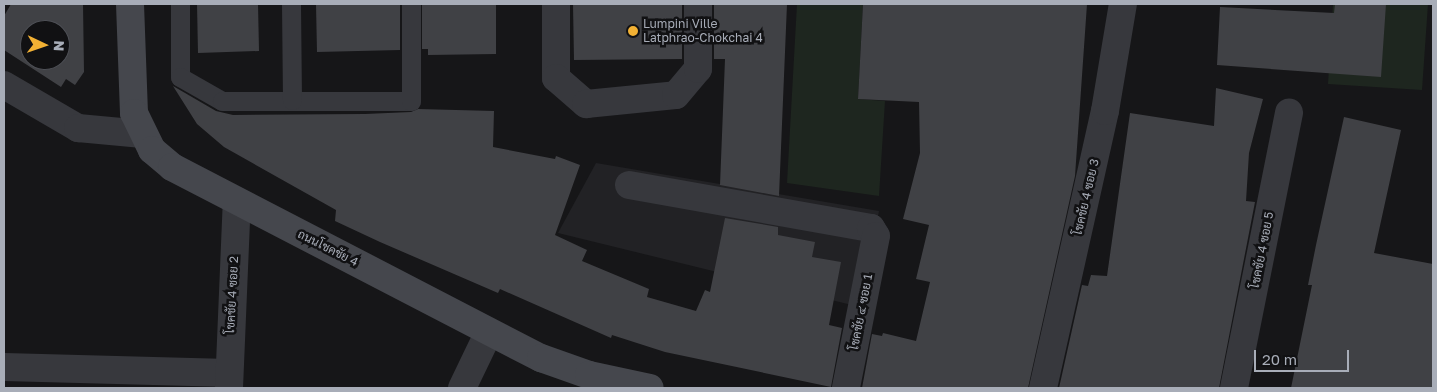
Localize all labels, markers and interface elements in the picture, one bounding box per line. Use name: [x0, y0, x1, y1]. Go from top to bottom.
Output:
place label: Lumpini Ville Latphrao-Chokchai 4: [643, 17, 763, 45]
north arrow: [20, 20, 70, 70]
marker: Lumpini Ville Latphrao-Chokchai 4: [627, 25, 639, 37]
text: N: [51, 40, 68, 52]
street label: โชคชัย 4 ซอย 3: [1070, 157, 1102, 237]
street label: โชคชัย 4 ซอย 5: [1248, 210, 1276, 290]
street label: ถนนโชคชัย 4: [295, 227, 361, 269]
street label: โชคชัย 4 ซอย 2: [223, 256, 241, 334]
street label: โชคชัย ๔ ซอย 1: [847, 273, 875, 351]
scale bar: [1257, 340, 1352, 372]
text: 20 m: [1262, 350, 1297, 368]

